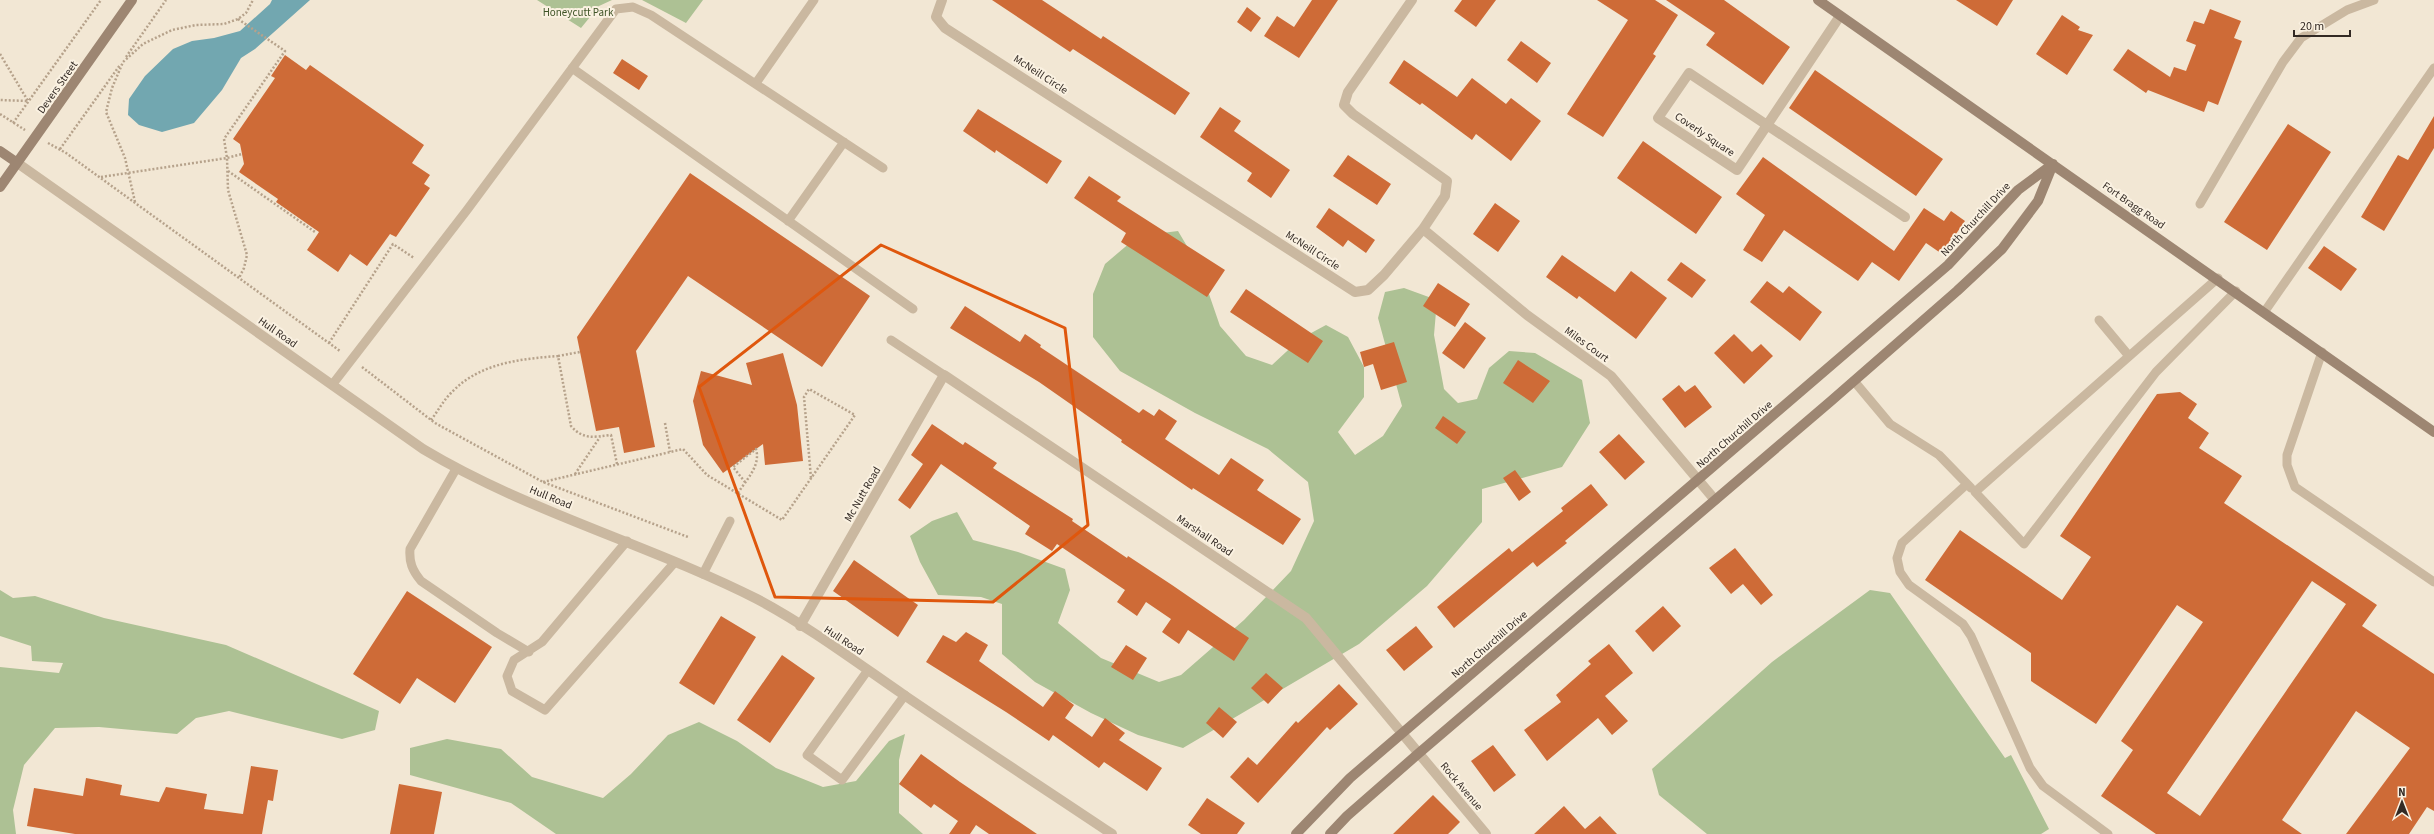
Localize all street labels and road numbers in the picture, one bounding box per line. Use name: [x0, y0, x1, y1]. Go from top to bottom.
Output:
street label: McNeill Circle: [1011, 51, 1071, 98]
street label: Devers Street: [34, 58, 81, 117]
street label: Coverly Square: [1672, 109, 1738, 160]
street label: Fort Bragg Road: [2099, 178, 2168, 233]
street label: North Churchill Drive: [1937, 179, 2014, 260]
street label: McNeill Circle: [1283, 227, 1343, 274]
street label: Hull Road: [255, 313, 300, 351]
street label: Miles Court: [1561, 323, 1612, 366]
street label: North Churchill Drive: [1693, 397, 1776, 472]
street label: Mc Nutt Road: [841, 464, 884, 525]
street label: Hull Road: [527, 482, 574, 513]
street label: Marshall Road: [1174, 511, 1236, 560]
street label: North Churchill Drive: [1448, 607, 1531, 682]
street label: Hull Road: [821, 622, 867, 659]
street label: Rock Avenue: [1437, 759, 1487, 814]

